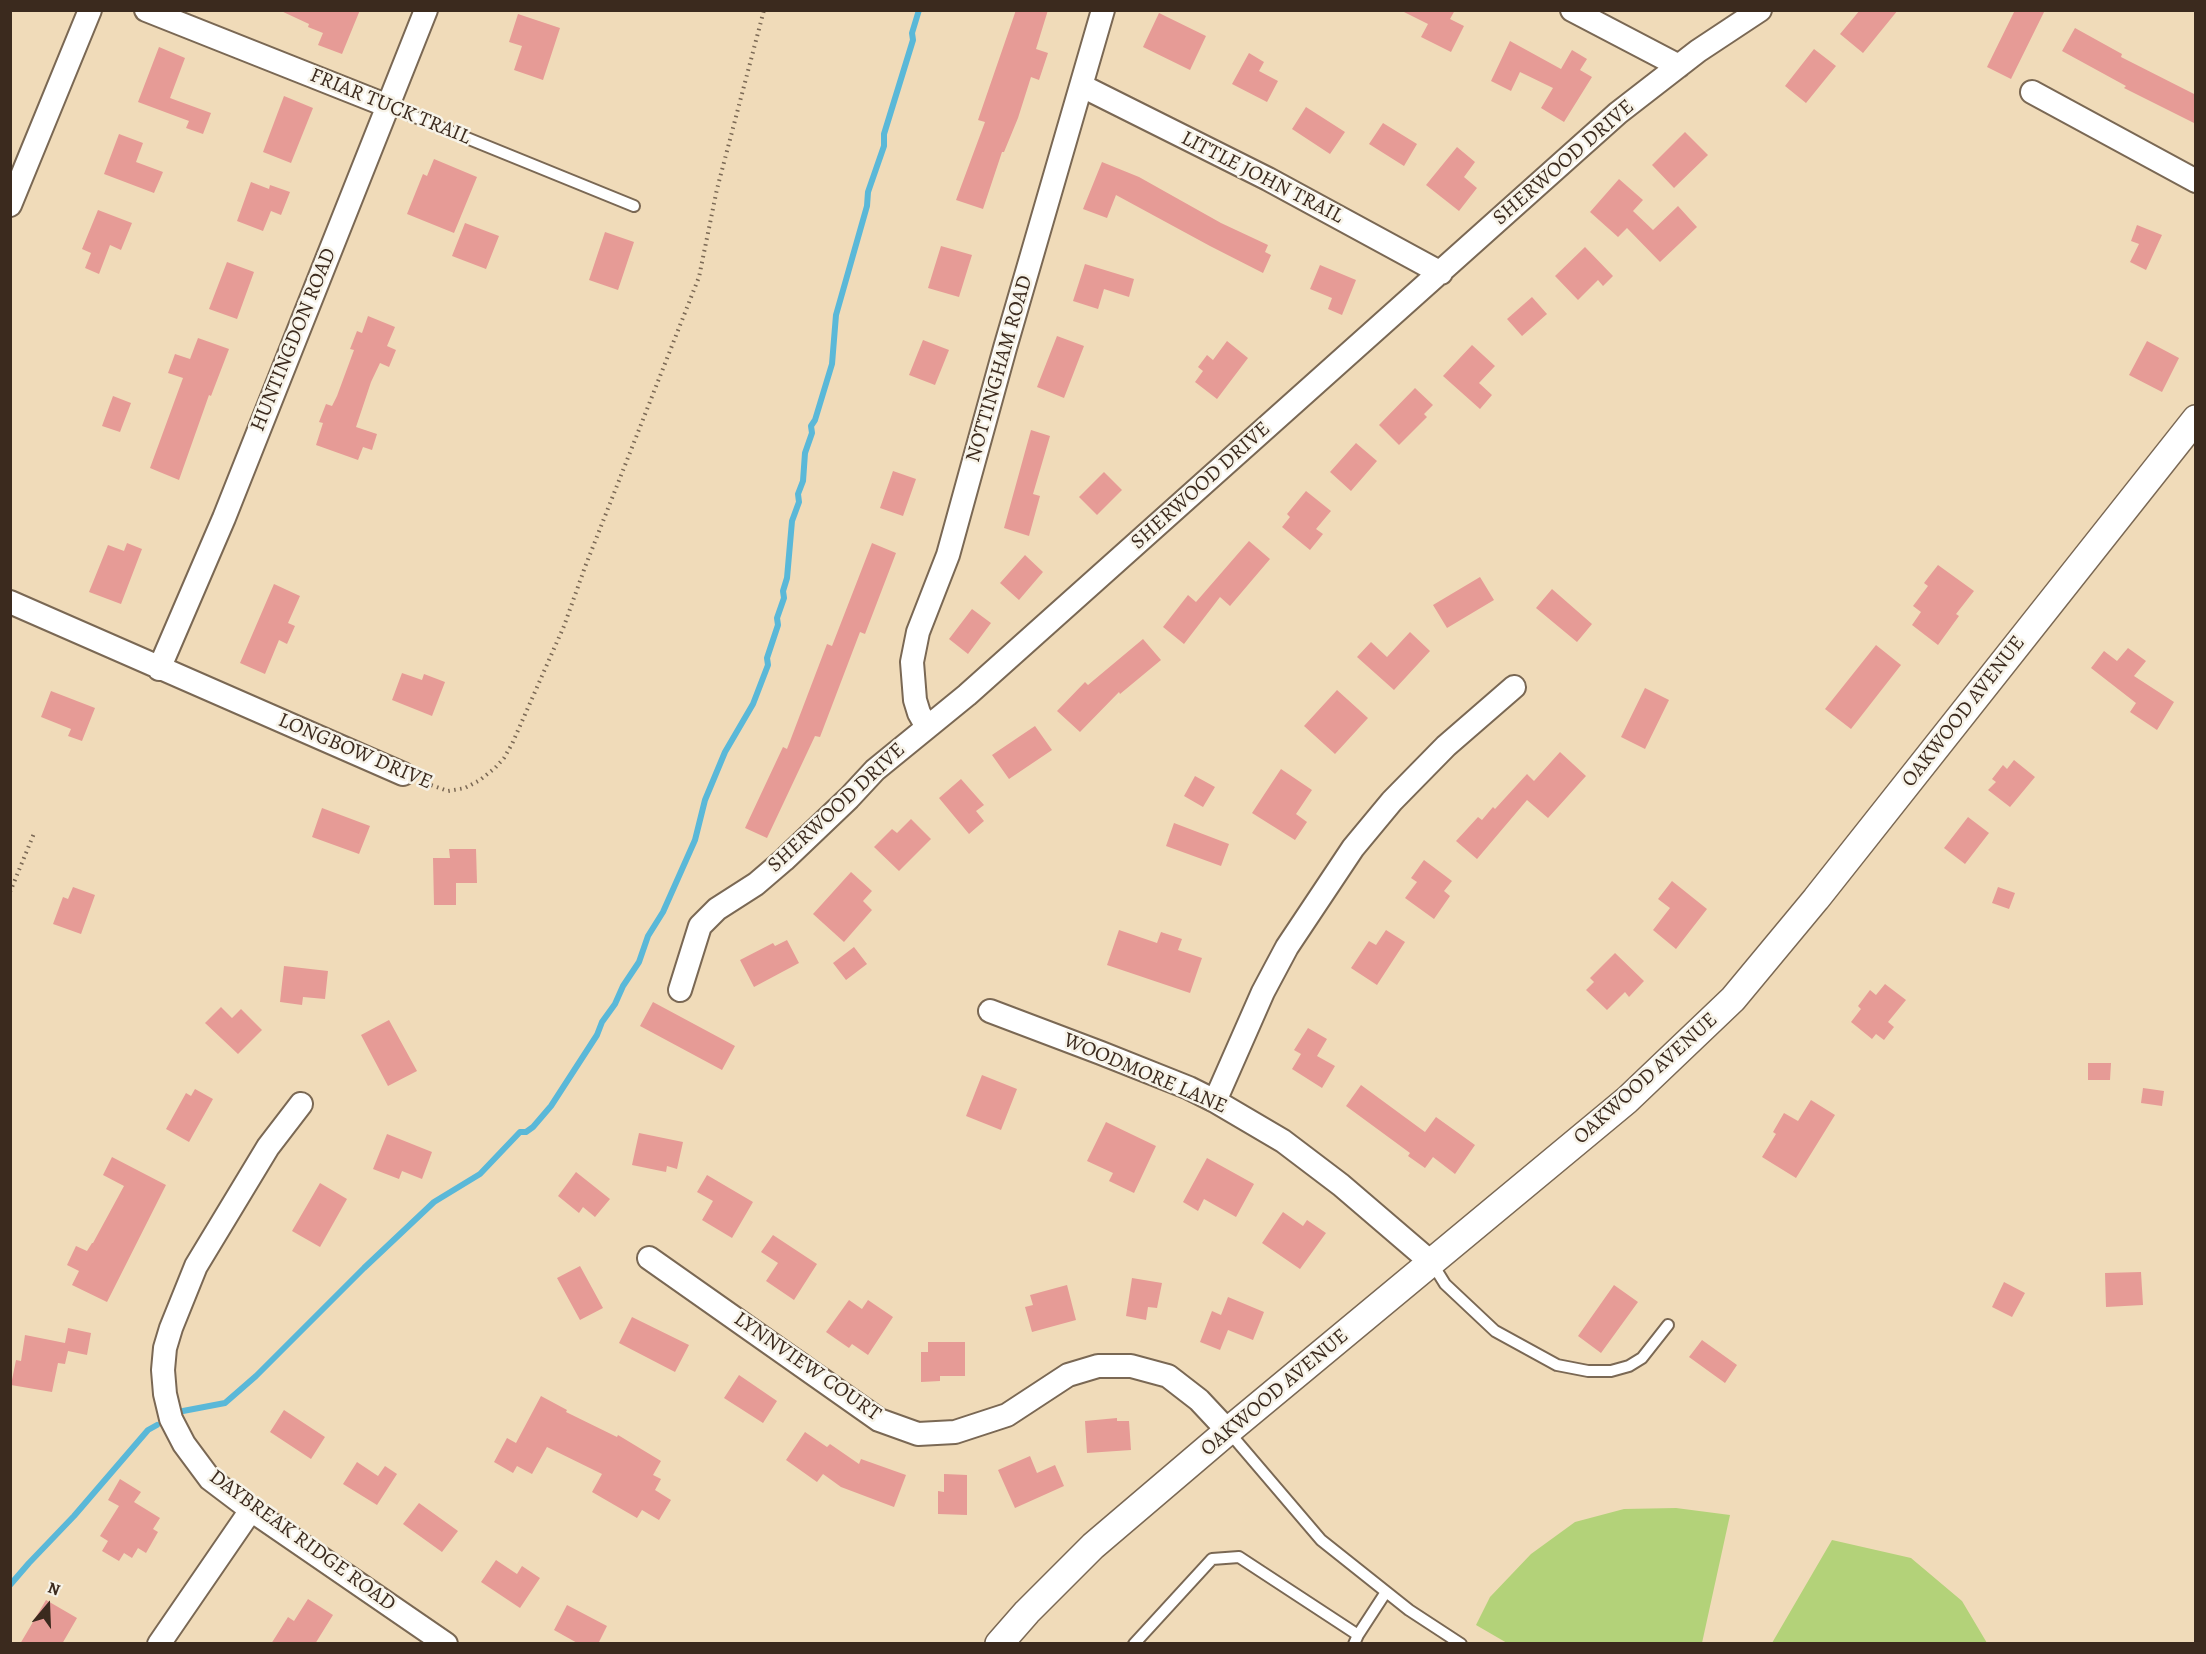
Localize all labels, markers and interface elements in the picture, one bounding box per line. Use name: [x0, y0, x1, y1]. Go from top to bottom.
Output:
street label: FRIAR TUCK TRAIL: [306, 63, 474, 151]
street label: SHERWOOD DRIVE: [1488, 95, 1640, 231]
street label: LITTLE JOHN TRAIL: [1177, 126, 1347, 230]
street label: HUNTINGDON ROAD: [246, 245, 342, 435]
street label: NOTTINGHAM ROAD: [961, 273, 1039, 465]
street label: SHERWOOD DRIVE: [1126, 417, 1276, 555]
street label: OAKWOOD AVENUE: [1897, 631, 2031, 793]
street label: LONGBOW DRIVE: [274, 708, 436, 796]
street label: SHERWOOD DRIVE: [763, 738, 911, 878]
street label: OAKWOOD AVENUE: [1569, 1008, 1723, 1150]
street label: WOODMORE LANE: [1059, 1028, 1231, 1120]
street label: LYNNVIEW COURT: [729, 1307, 885, 1427]
street label: OAKWOOD AVENUE: [1196, 1324, 1354, 1462]
street label: DAYBREAK RIDGE ROAD: [204, 1465, 400, 1617]
north arrow: [18, 1576, 78, 1636]
text: N: [45, 1577, 63, 1601]

